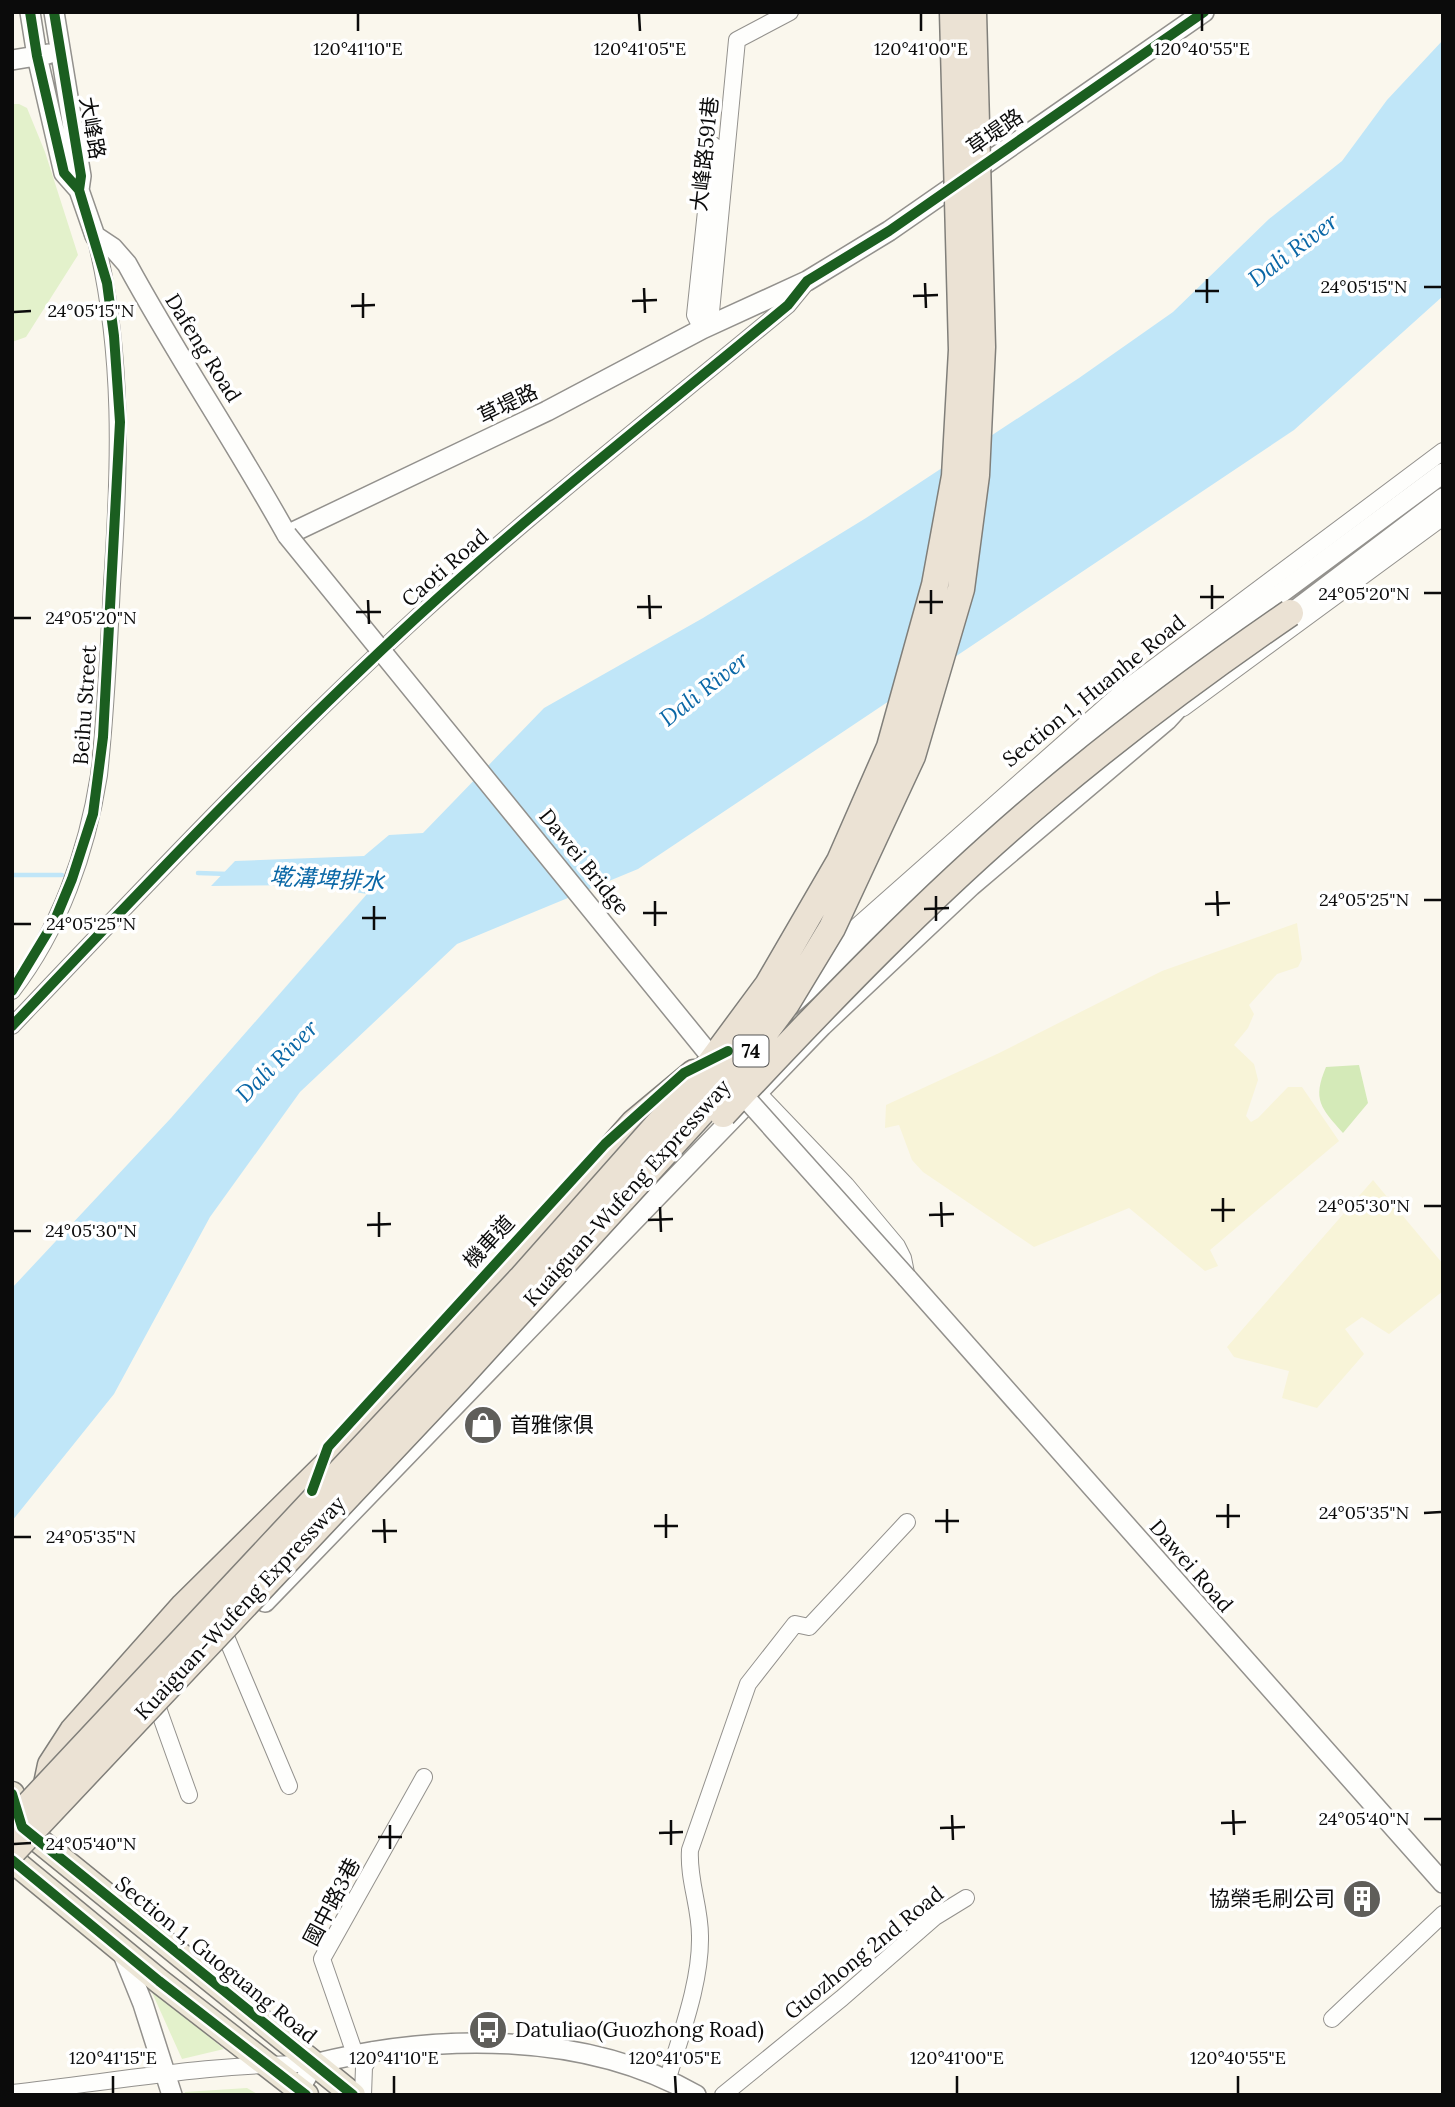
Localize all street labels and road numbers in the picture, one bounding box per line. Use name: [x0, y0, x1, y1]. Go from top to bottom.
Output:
street label: 大峰路: [74, 95, 111, 161]
street label: 大峰路591巷: [685, 95, 724, 213]
street label: 草堤路: [961, 102, 1028, 161]
street label: Dafeng Road: [159, 288, 248, 407]
street label: 草堤路: [474, 378, 542, 429]
street label: Caoti Road: [396, 523, 494, 613]
street label: Section 1, Huanhe Road: [997, 608, 1191, 773]
street label: Beihu Street: [67, 643, 102, 766]
street label: Dawei Bridge: [533, 803, 635, 920]
road number: 74: [734, 1036, 768, 1066]
street label: Kuaiguan-Wufeng Expressway: [517, 1073, 736, 1312]
street label: 機車道: [457, 1209, 520, 1274]
street label: Kuaiguan-Wufeng Expressway: [129, 1490, 351, 1725]
street label: Dawei Road: [1144, 1514, 1239, 1618]
street label: 國中路3巷: [297, 1853, 366, 1950]
street label: Section 1, Guoguang Road: [110, 1870, 323, 2049]
street label: Guozhong 2nd Road: [779, 1880, 949, 2025]

